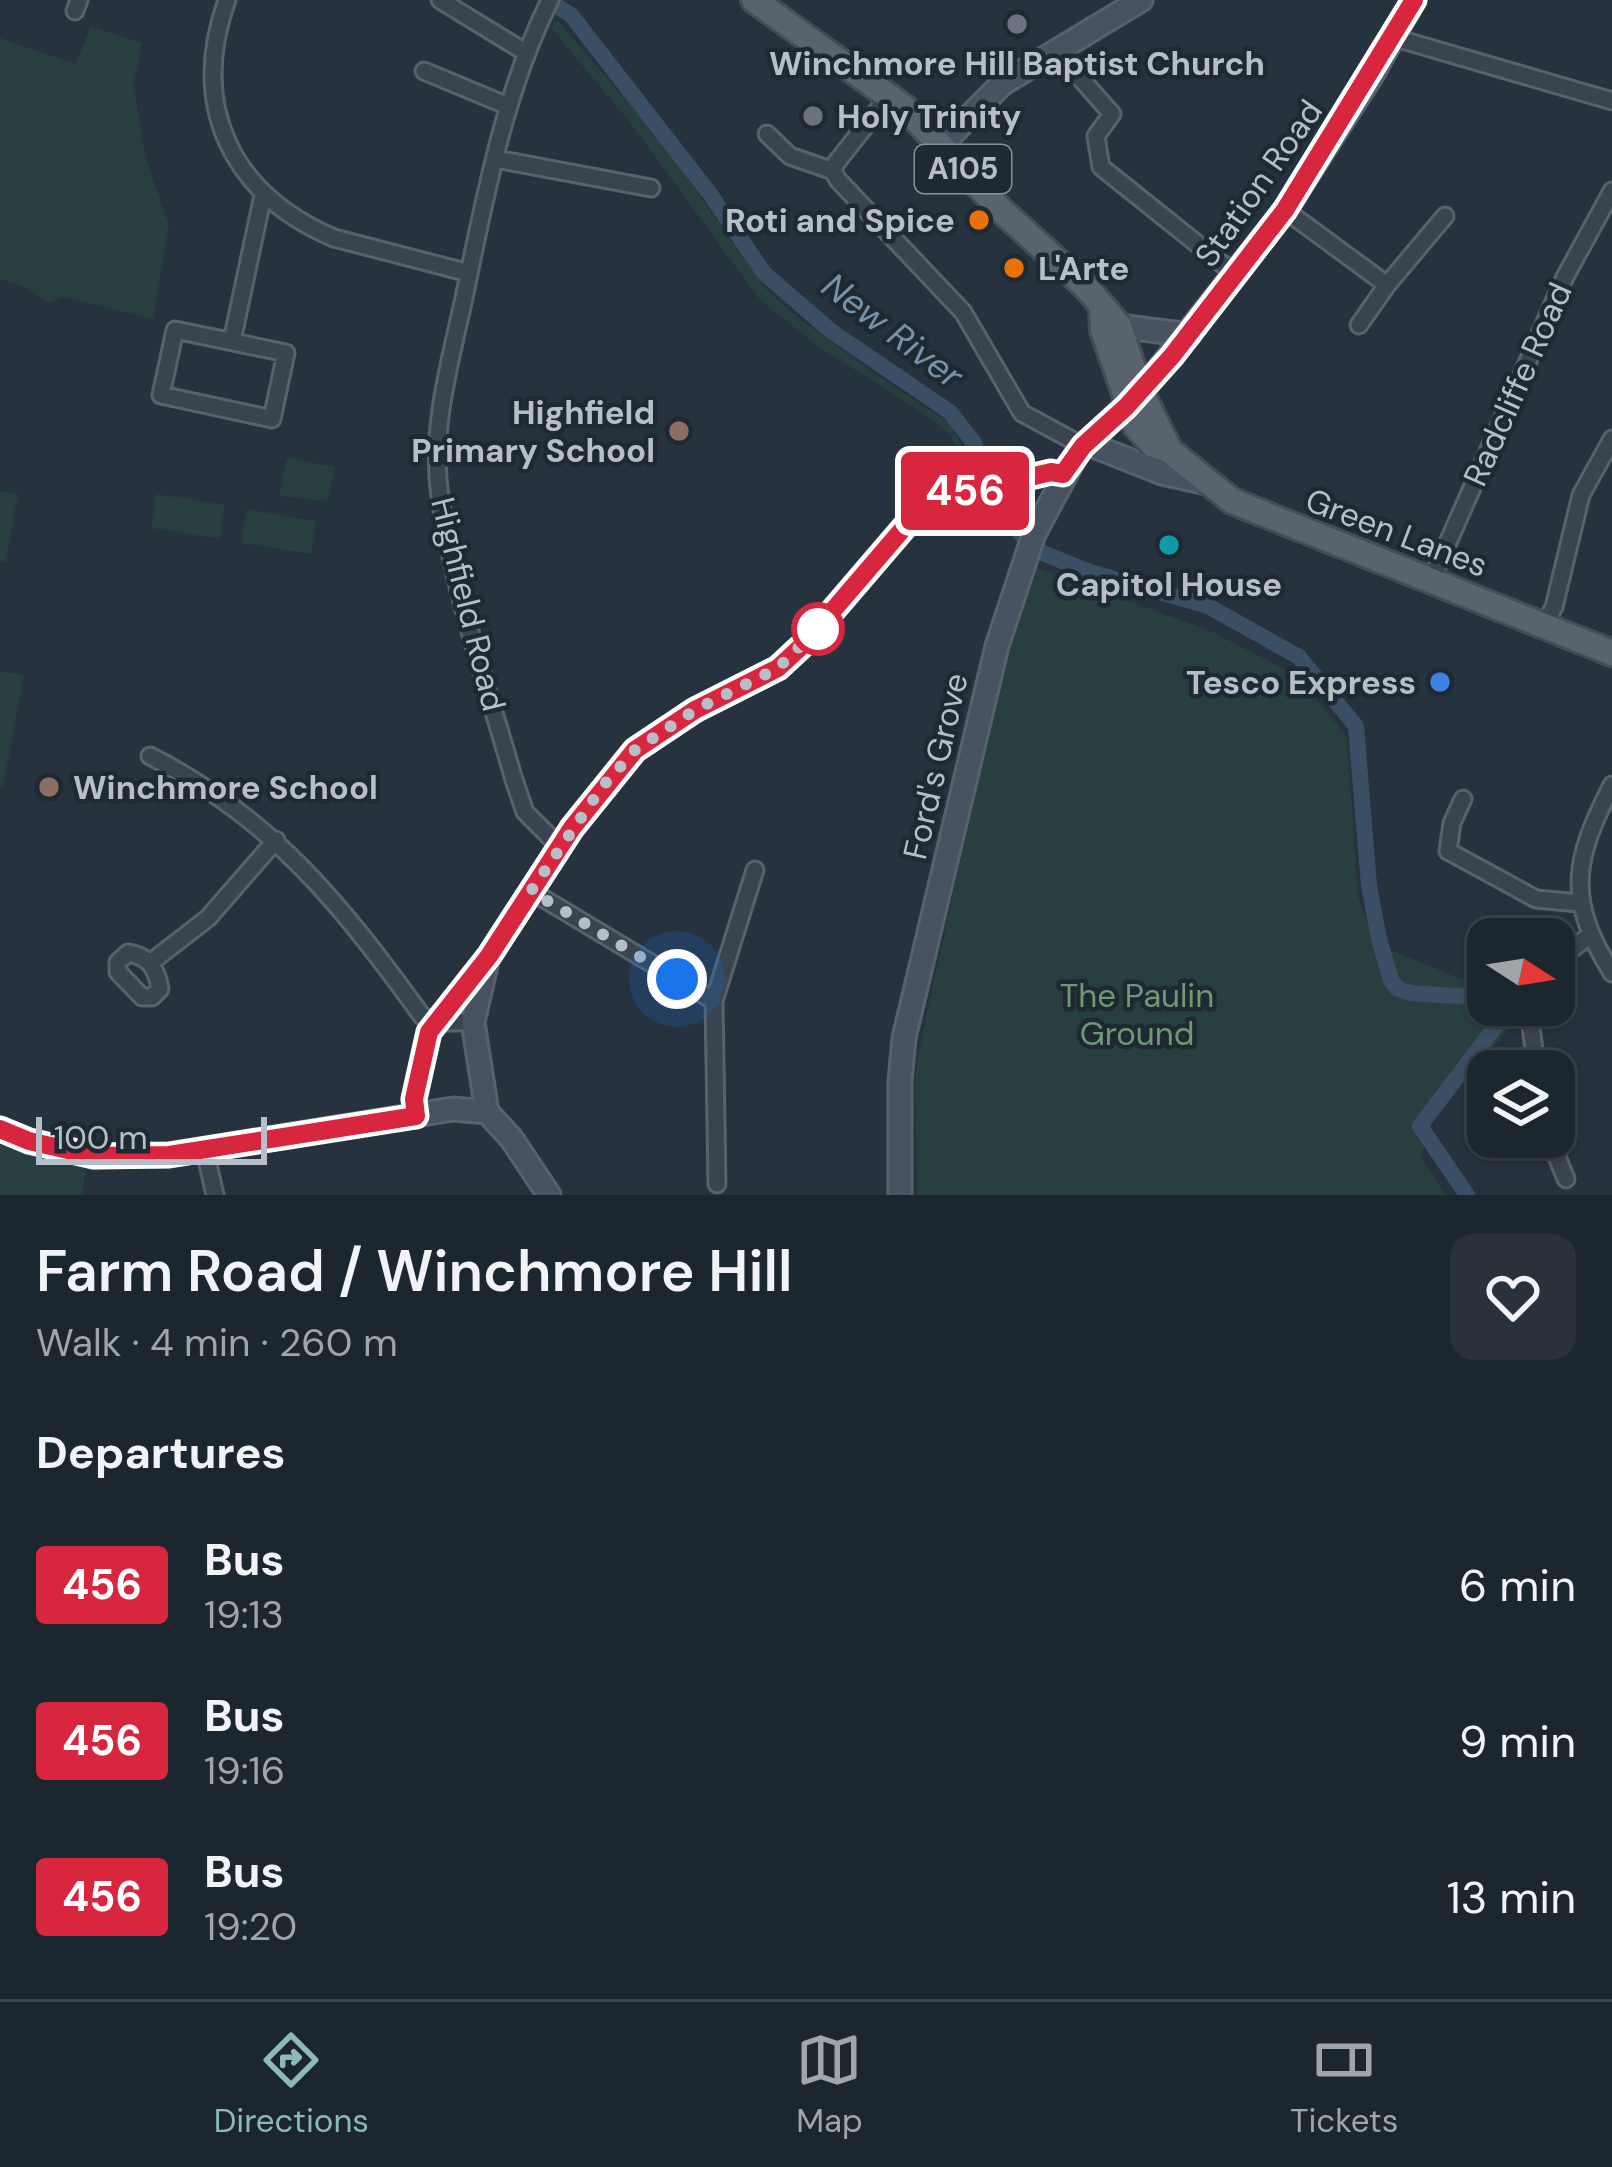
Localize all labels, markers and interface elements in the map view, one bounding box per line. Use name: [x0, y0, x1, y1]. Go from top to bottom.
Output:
marker: Winchmore Hill Baptist Church: [1004, 11, 1030, 37]
place label: Winchmore Hill Baptist Church: [769, 42, 1265, 85]
street label: Station Road: [1185, 91, 1332, 275]
place label: Holy Trinity: [837, 95, 1022, 138]
marker: Holy Trinity: [800, 103, 826, 129]
road number: A105: [915, 145, 1011, 193]
place label: Roti and Spice: [725, 199, 955, 242]
marker: Roti and Spice: [966, 207, 992, 233]
place label: L'Arte: [1038, 247, 1129, 290]
marker: L'Arte: [1001, 255, 1027, 281]
water label: New River: [813, 262, 974, 400]
street label: Radcliffe Road: [1453, 276, 1581, 493]
place label: Highfield Primary School: [411, 391, 655, 472]
marker: Highfield Primary School: [666, 418, 692, 444]
line badge: 456: [896, 452, 1034, 530]
text: 456: [925, 463, 1005, 518]
street label: Green Lanes: [1300, 478, 1494, 587]
street label: Highfield Road: [421, 493, 516, 715]
marker: Capitol House: [1156, 532, 1182, 558]
place label: Capitol House: [1056, 563, 1282, 606]
unlabelled marker: [793, 604, 843, 654]
place label: Tesco Express: [1186, 661, 1416, 704]
street label: Ford's Grove: [893, 669, 978, 864]
marker: Tesco Express: [1427, 669, 1453, 695]
place label: Winchmore School: [73, 766, 378, 809]
marker: Winchmore School: [36, 774, 62, 800]
north arrow: [1467, 918, 1575, 1026]
map controls: [1467, 918, 1575, 1158]
your location: [647, 949, 707, 1009]
park label: The Paulin Ground: [1060, 974, 1214, 1055]
button: layers: [1467, 1050, 1575, 1158]
scale bar: [36, 1111, 267, 1164]
text: 100 m: [54, 1116, 148, 1159]
text: Farm Road / Winchmore Hill: [36, 1234, 792, 1309]
button: heart: [1450, 1234, 1576, 1360]
text: Walk · 4 min · 260 m: [36, 1317, 398, 1368]
text: Departures: [36, 1423, 285, 1482]
text: Bus: [204, 1530, 284, 1589]
text: 6 min: [1459, 1556, 1576, 1615]
text: 456: [62, 1557, 142, 1612]
text: 19:13: [204, 1589, 284, 1640]
text: Bus: [204, 1686, 284, 1745]
text: 9 min: [1459, 1712, 1576, 1771]
text: 456: [62, 1713, 142, 1768]
text: 19:16: [204, 1745, 285, 1796]
text: Bus: [204, 1842, 284, 1901]
text: 13 min: [1447, 1868, 1576, 1927]
text: 456: [62, 1869, 142, 1924]
text: 19:20: [204, 1901, 297, 1952]
tab: Directions: [214, 2027, 369, 2142]
tab: Map: [796, 2027, 863, 2142]
tab: Tickets: [1290, 2027, 1398, 2142]

